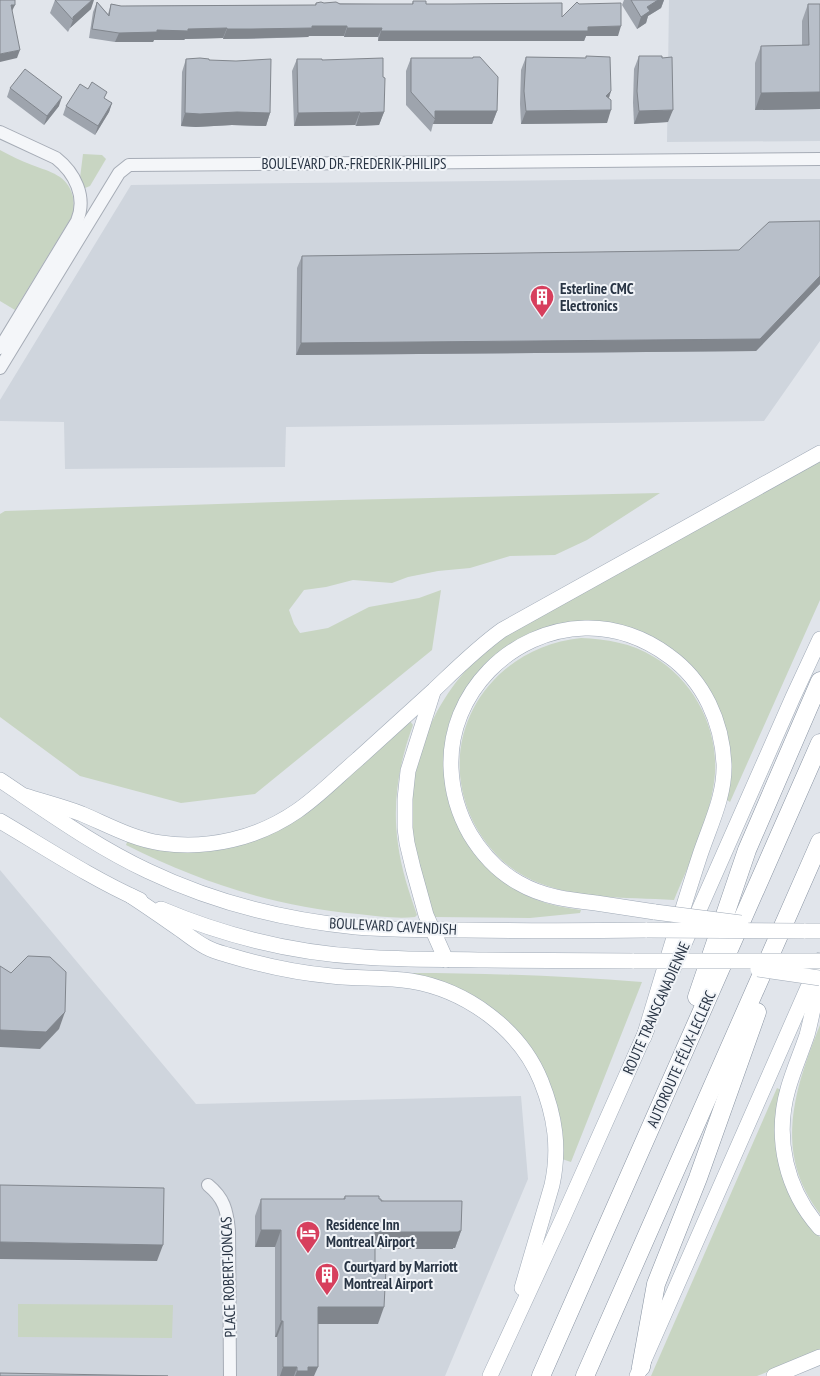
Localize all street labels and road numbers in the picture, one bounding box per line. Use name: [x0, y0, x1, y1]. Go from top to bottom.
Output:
street label: BOULEVARD DR.-FREDERIK-PHILIPS: [262, 154, 446, 173]
street label: BOULEVARD CAVENDISH: [329, 913, 457, 939]
street label: ROUTE TRANSCANADIENNE: [618, 939, 694, 1077]
street label: AUTOROUTE FÉLIX-LECLERC: [642, 988, 720, 1130]
street label: PLACE ROBERT-JONCAS: [216, 1216, 240, 1338]

